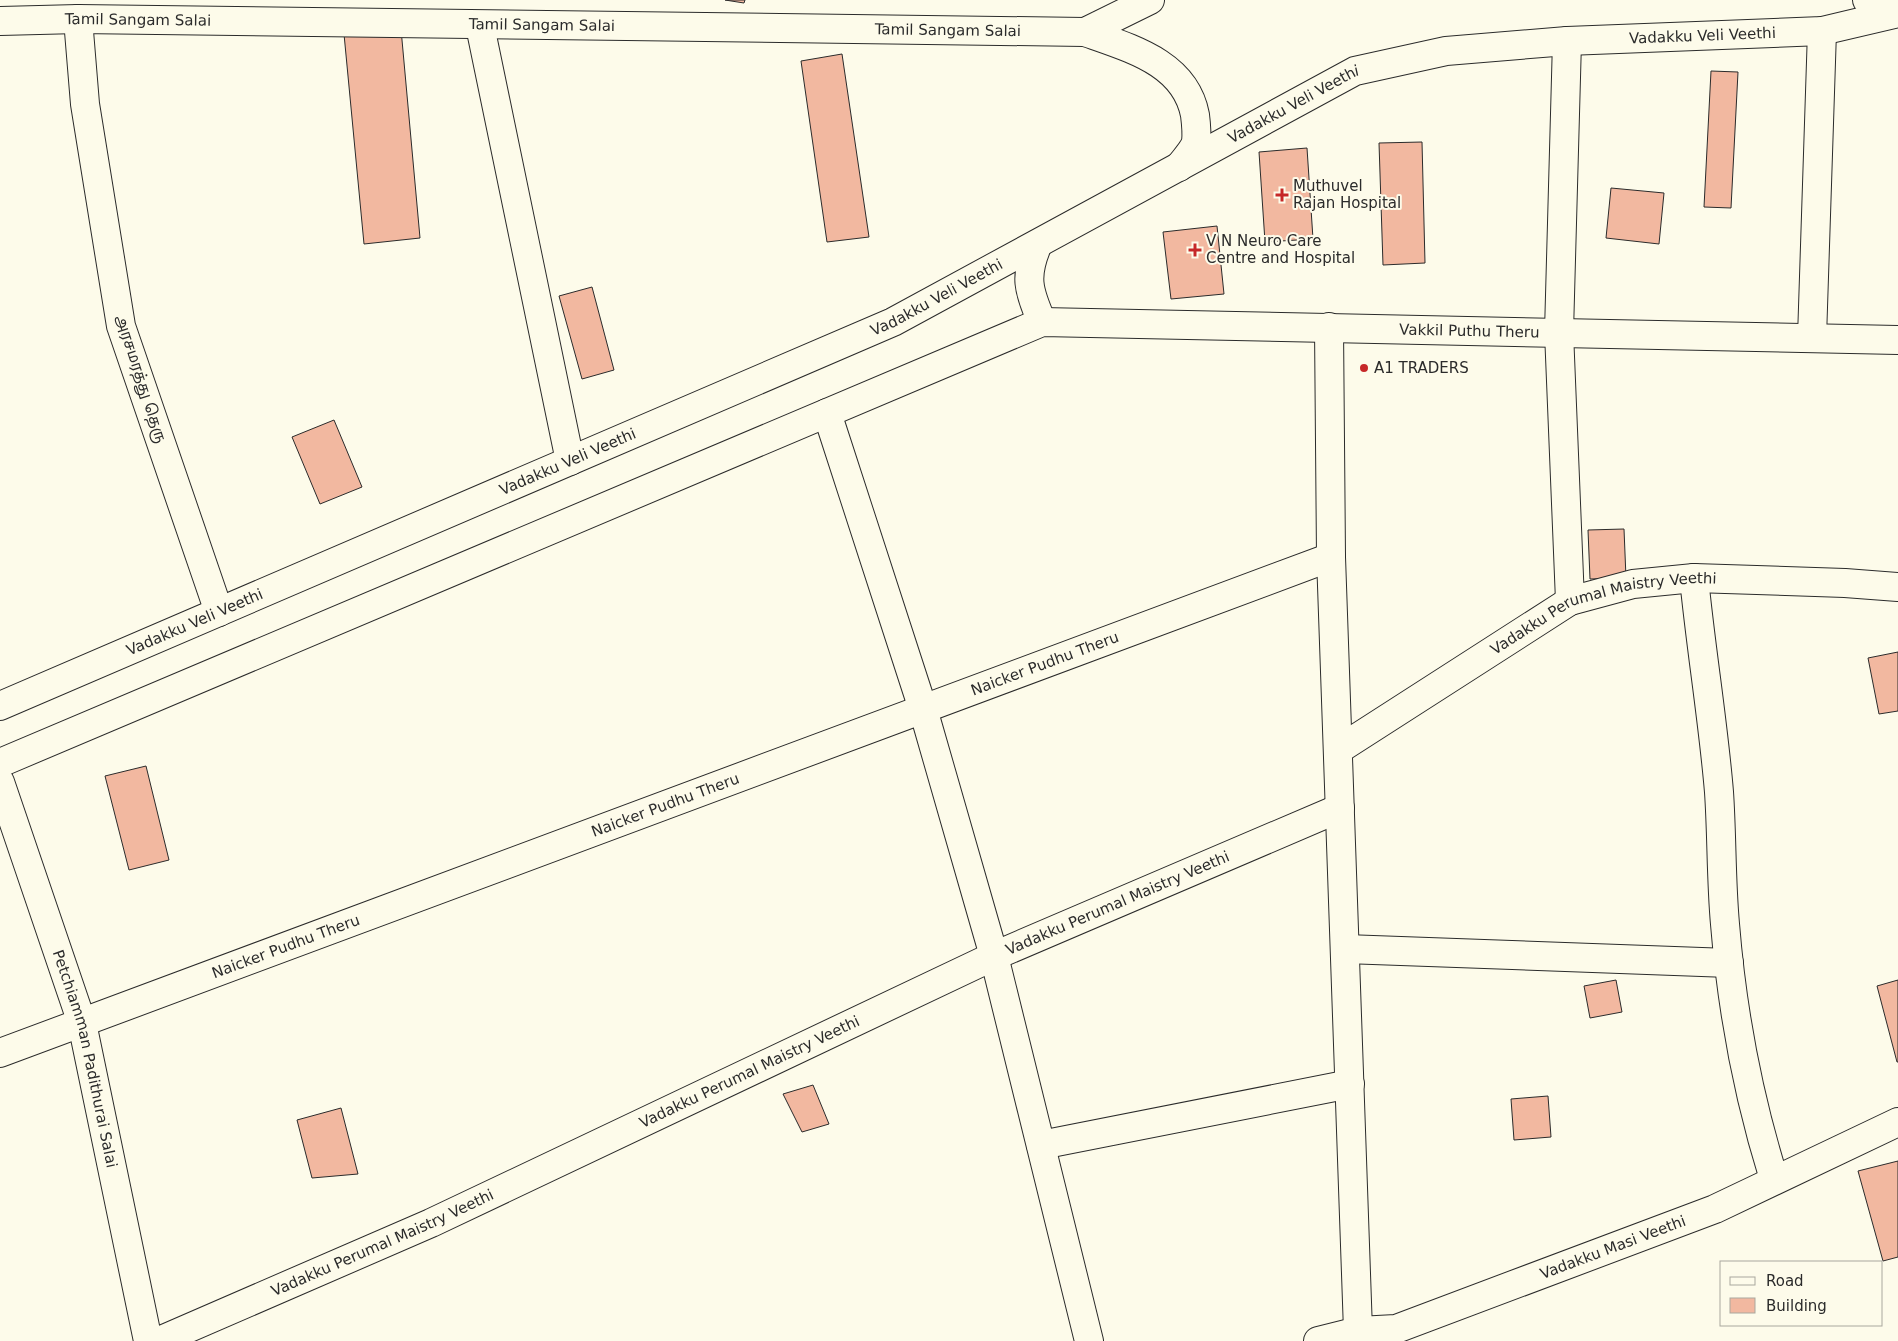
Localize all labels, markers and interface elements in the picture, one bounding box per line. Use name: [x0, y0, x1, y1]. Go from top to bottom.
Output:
street label: Tamil Sangam Salai: [64, 10, 211, 30]
street label: Tamil Sangam Salai: [468, 15, 615, 35]
street label: Tamil Sangam Salai: [874, 20, 1021, 40]
street label: Vadakku Veli Veethi: [1629, 24, 1776, 48]
street label: Vadakku Veli Veethi: [1225, 61, 1360, 147]
place label: Muthuvel Rajan Hospital: [1293, 177, 1401, 212]
marker: Muthuvel Rajan Hospital: [1275, 188, 1289, 202]
place label: V N Neuro Care Centre and Hospital: [1206, 232, 1355, 267]
marker: V N Neuro Care Centre and Hospital: [1188, 243, 1202, 257]
street label: Vadakku Veli Veethi: [868, 255, 1006, 340]
street label: அரசமரத்து தெரு: [110, 313, 170, 446]
street label: Vakkil Puthu Theru: [1399, 321, 1540, 341]
place label: A1 TRADERS: [1374, 359, 1469, 377]
marker: A1 TRADERS: [1358, 362, 1370, 374]
street label: Vadakku Veli Veethi: [497, 425, 639, 499]
street label: Vadakku Perumal Maistry Veethi: [1487, 569, 1717, 659]
street label: Vadakku Veli Veethi: [124, 585, 266, 660]
street label: Naicker Pudhu Theru: [968, 628, 1121, 699]
street label: Naicker Pudhu Theru: [589, 769, 742, 841]
street label: Vadakku Perumal Maistry Veethi: [1003, 847, 1232, 959]
street label: Naicker Pudhu Theru: [209, 911, 362, 982]
street label: Petchiamman Padithurai Salai: [49, 947, 121, 1169]
street label: Vadakku Perumal Maistry Veethi: [637, 1012, 862, 1132]
street label: Vadakku Perumal Maistry Veethi: [268, 1186, 497, 1300]
street label: Vadakku Masi Veethi: [1537, 1212, 1688, 1283]
legend: [1720, 1261, 1883, 1326]
text: Road: [1766, 1272, 1804, 1290]
text: Building: [1766, 1297, 1827, 1315]

